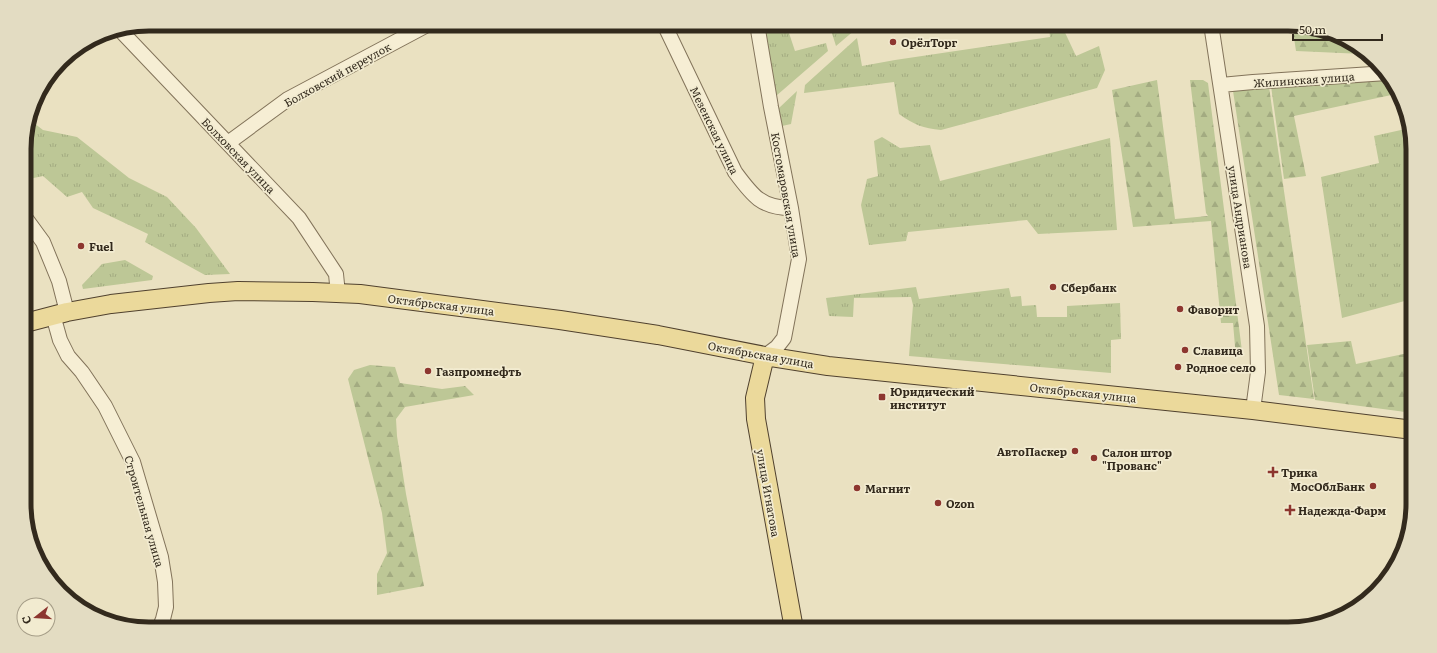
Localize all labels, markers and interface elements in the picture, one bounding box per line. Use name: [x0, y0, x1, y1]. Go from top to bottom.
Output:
scale bar: [1293, 16, 1382, 42]
text: 50 m: [1299, 20, 1326, 38]
place label: ОрёлТорг: [901, 34, 958, 50]
marker: ОрёлТорг: [888, 37, 898, 47]
street label: Болховский переулок: [281, 38, 394, 110]
street label: Жилинская улица: [1253, 67, 1355, 91]
street label: Мезенская улица: [687, 83, 743, 177]
street label: Болховская улица: [199, 114, 279, 197]
street label: Костомаровская улица: [768, 131, 806, 259]
street label: улица Андрианова: [1225, 164, 1257, 270]
place label: Fuel: [89, 238, 113, 254]
marker: Fuel: [76, 241, 86, 251]
place label: Сбербанк: [1061, 279, 1117, 295]
marker: Сбербанк: [1048, 282, 1058, 292]
street label: Октябрьская улица: [387, 290, 495, 318]
place label: Фаворит: [1188, 301, 1239, 317]
marker: Фаворит: [1175, 304, 1185, 314]
street label: Октябрьская улица: [707, 337, 815, 371]
place label: Славица: [1193, 342, 1243, 358]
marker: Славица: [1180, 345, 1190, 355]
place label: Родное село: [1186, 359, 1256, 375]
marker: Родное село: [1173, 362, 1183, 372]
place label: Газпромнефть: [436, 363, 522, 379]
marker: Газпромнефть: [423, 366, 433, 376]
street label: Октябрьская улица: [1029, 378, 1137, 406]
place label: Юридический институт: [890, 383, 975, 412]
marker: Юридический институт: [877, 392, 887, 402]
place label: АвтоПаскер: [997, 443, 1067, 459]
place label: Салон штор "Прованс": [1102, 444, 1172, 473]
marker: АвтоПаскер: [1070, 446, 1080, 456]
street label: улица Игнатова: [753, 448, 785, 538]
street label: Строительная улица: [121, 453, 169, 569]
marker: Салон штор "Прованс": [1089, 453, 1099, 463]
place label: Трика: [1281, 464, 1318, 480]
marker: Трика: [1268, 467, 1278, 477]
place label: МосОблБанк: [1290, 478, 1366, 494]
place label: Магнит: [865, 480, 910, 496]
marker: МосОблБанк: [1368, 481, 1378, 491]
marker: Магнит: [852, 483, 862, 493]
place label: Ozon: [946, 495, 975, 511]
marker: Ozon: [933, 498, 943, 508]
place label: Надежда-Фарм: [1298, 502, 1387, 518]
marker: Надежда-Фарм: [1285, 505, 1295, 515]
north arrow: [16, 597, 56, 637]
text: С: [17, 614, 34, 626]

